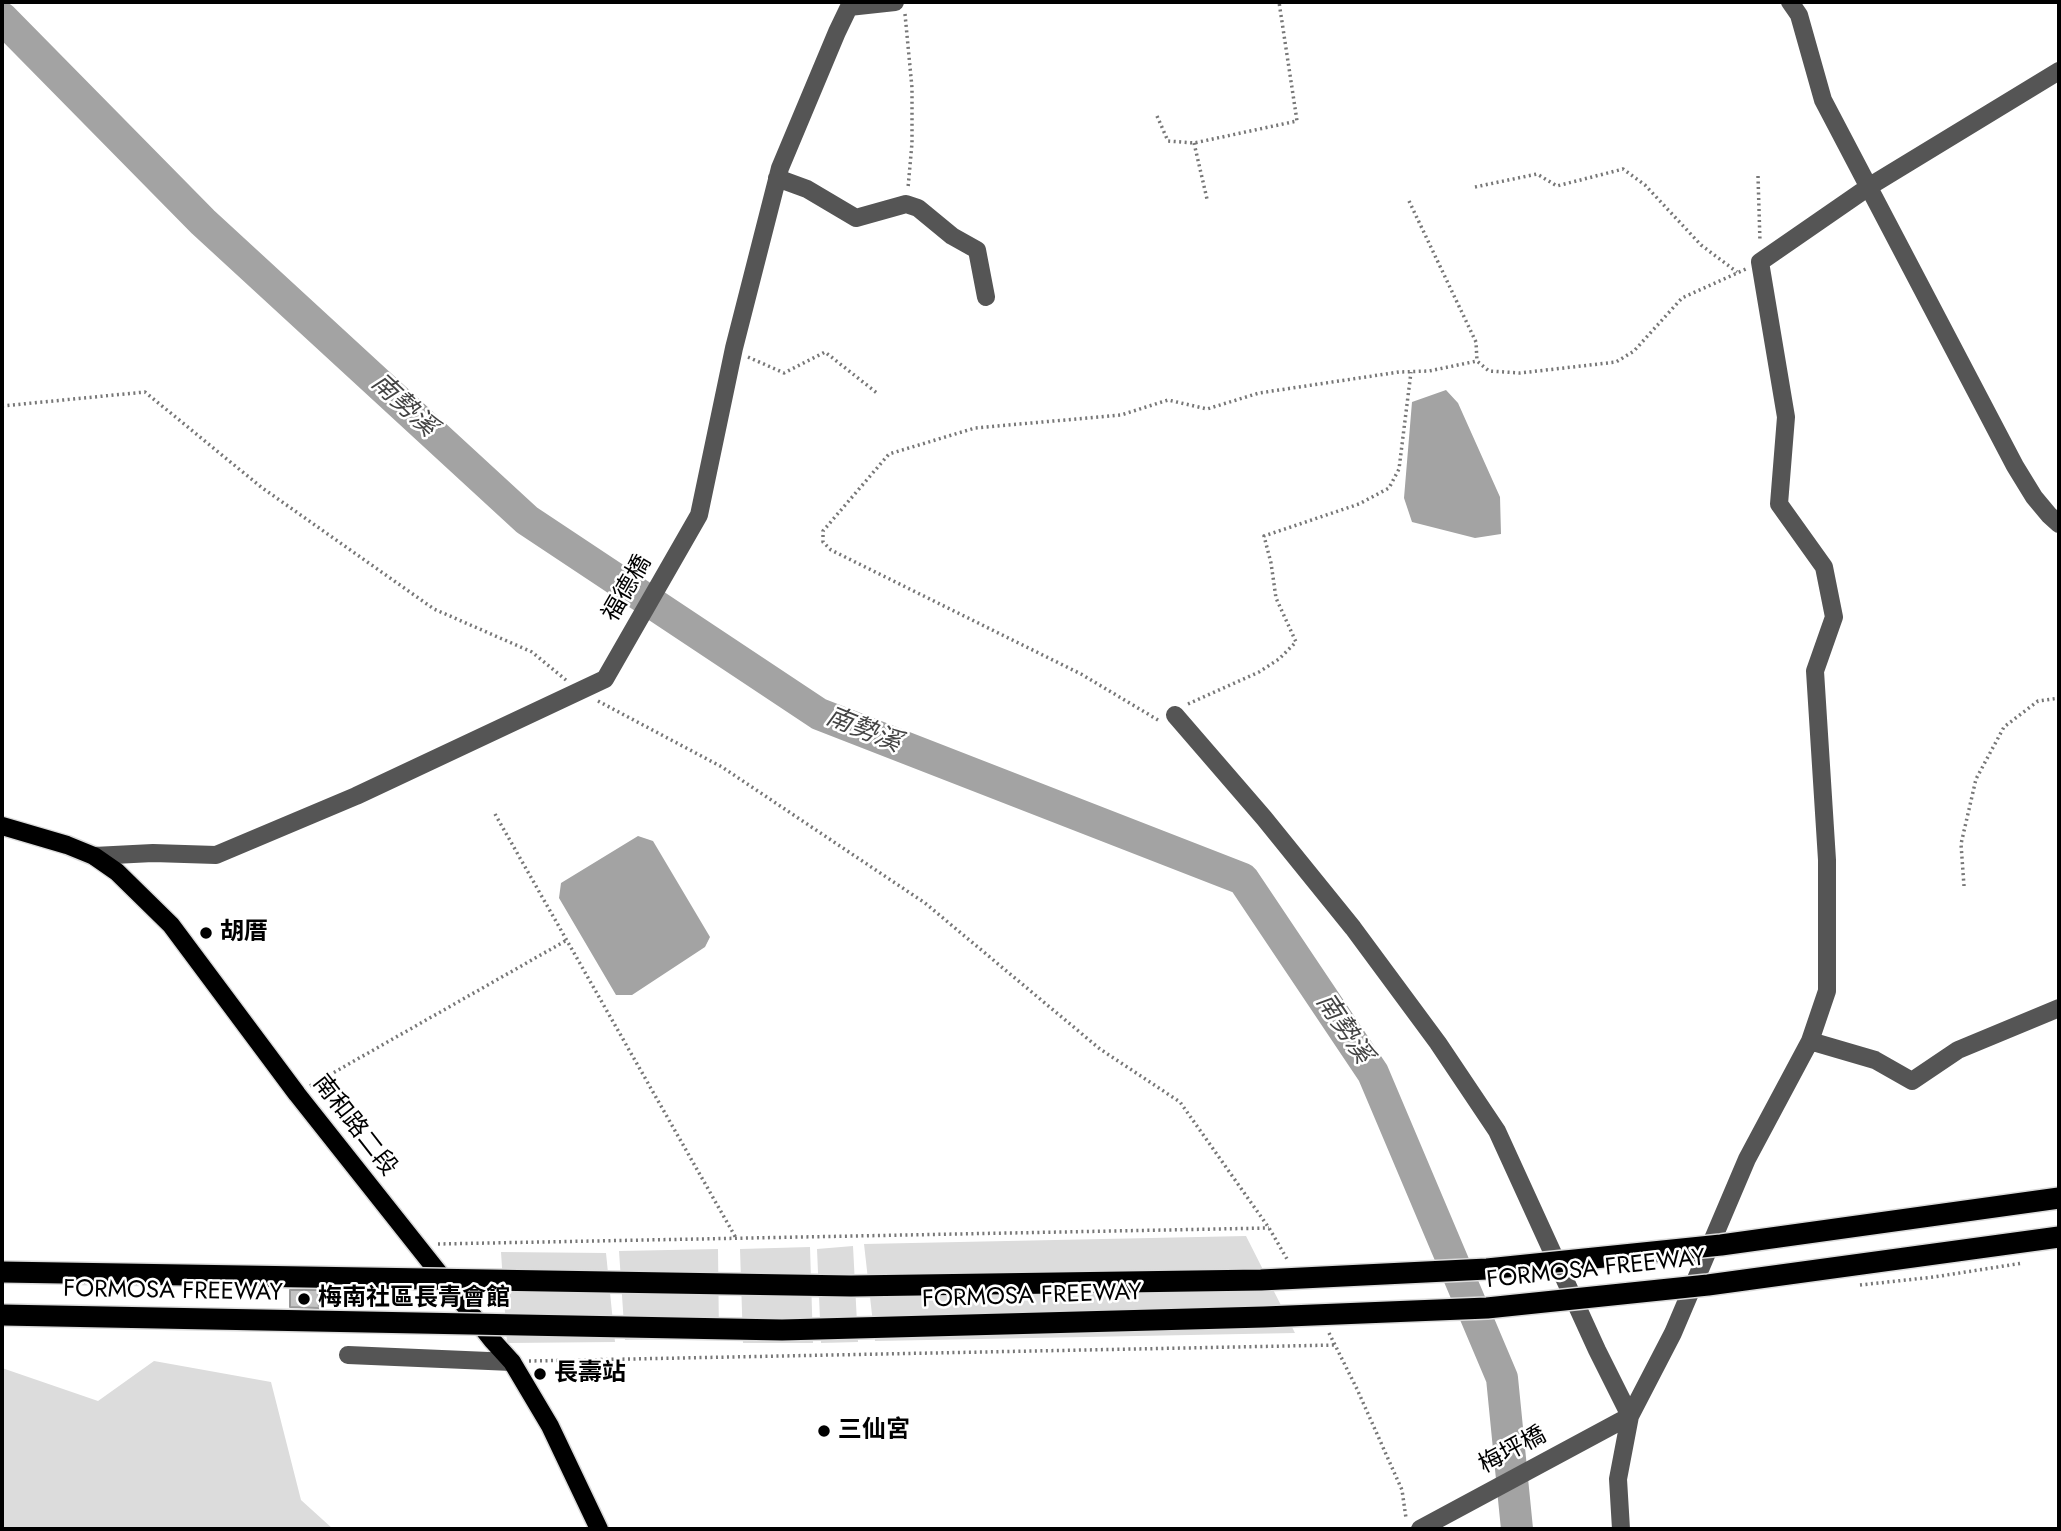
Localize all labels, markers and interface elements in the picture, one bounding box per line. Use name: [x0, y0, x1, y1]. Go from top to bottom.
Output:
water label: 南勢溪: [364, 368, 442, 444]
street label: 福德橋: [598, 551, 658, 627]
water label: 南勢溪: [821, 702, 905, 760]
place label: 胡厝: [220, 919, 268, 947]
marker: 胡厝: [198, 925, 214, 941]
water label: 南勢溪: [1308, 988, 1378, 1070]
street label: 南和路二段: [306, 1070, 402, 1182]
street label: FORMOSA FREEWAY: [1485, 1244, 1707, 1296]
street label: FORMOSA FREEWAY: [63, 1276, 283, 1308]
street label: FORMOSA FREEWAY: [922, 1279, 1142, 1315]
place label: 梅南社區長青會館: [318, 1285, 510, 1313]
marker: 梅南社區長青會館: [296, 1291, 312, 1307]
place label: 長壽站: [554, 1360, 626, 1388]
marker: 長壽站: [532, 1366, 548, 1382]
place label: 三仙宮: [838, 1417, 910, 1445]
street label: 梅坪橋: [1474, 1421, 1552, 1481]
marker: 三仙宮: [816, 1423, 832, 1439]

